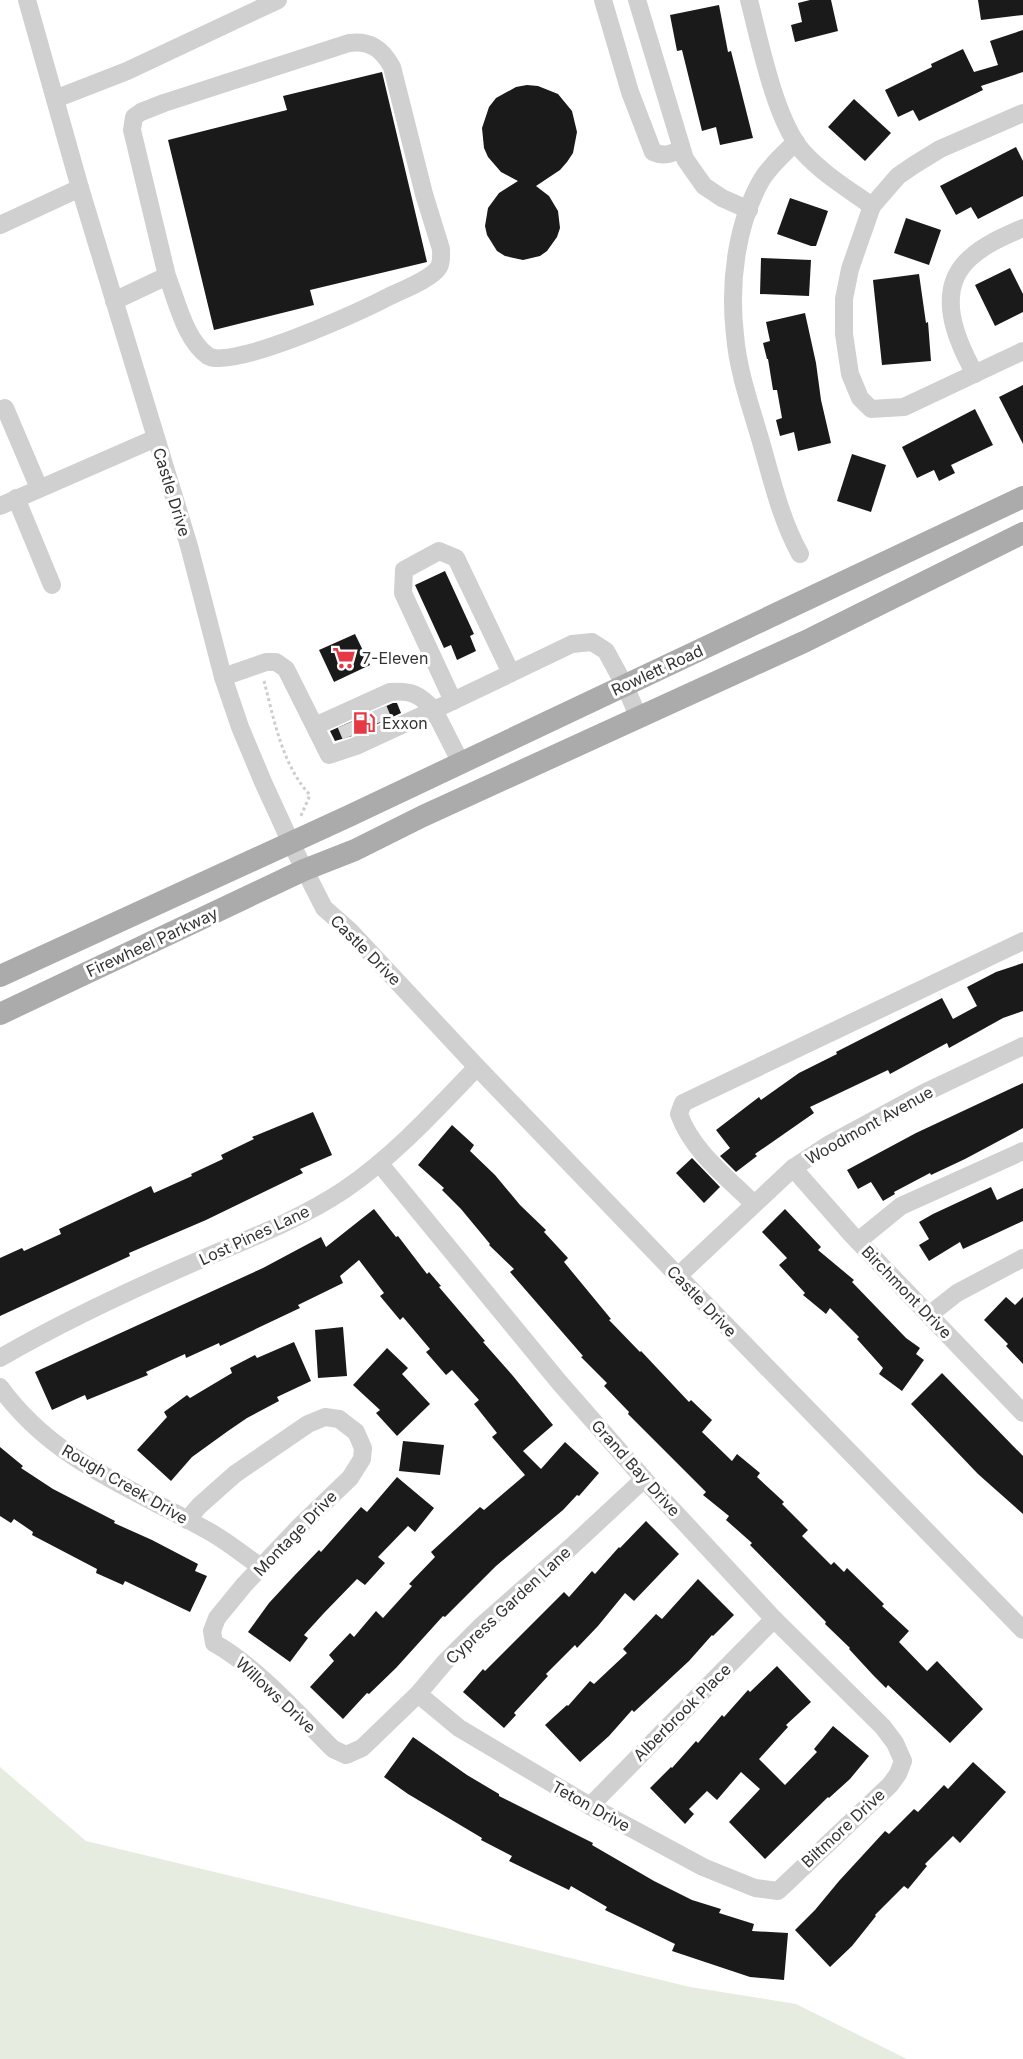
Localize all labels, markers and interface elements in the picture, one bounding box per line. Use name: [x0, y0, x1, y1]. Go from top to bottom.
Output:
street label: Castle Drive: [149, 445, 195, 539]
street label: Rowlett Road: [608, 640, 706, 700]
supermarket icon: 7-Eleven: [331, 645, 357, 671]
place label: 7-Eleven: [362, 648, 428, 668]
fuel station icon: Exxon: [351, 710, 377, 736]
place label: Exxon: [382, 713, 428, 733]
street label: Firewheel Parkway: [83, 903, 221, 981]
street label: Castle Drive: [326, 910, 406, 990]
street label: Woodmont Avenue: [802, 1082, 936, 1168]
street label: Lost Pines Lane: [196, 1201, 312, 1269]
street label: Birchmont Drive: [858, 1241, 956, 1343]
street label: Castle Drive: [663, 1261, 741, 1341]
street label: Grand Bay Drive: [587, 1416, 685, 1520]
street label: Rough Creek Drive: [59, 1440, 191, 1528]
street label: Montage Drive: [249, 1486, 341, 1580]
street label: Cypress Garden Lane: [441, 1542, 575, 1668]
street label: Willows Drive: [232, 1653, 320, 1737]
street label: Alberbrook Place: [629, 1659, 735, 1765]
street label: Teton Drive: [548, 1776, 634, 1836]
street label: Biltmore Drive: [797, 1784, 889, 1872]

